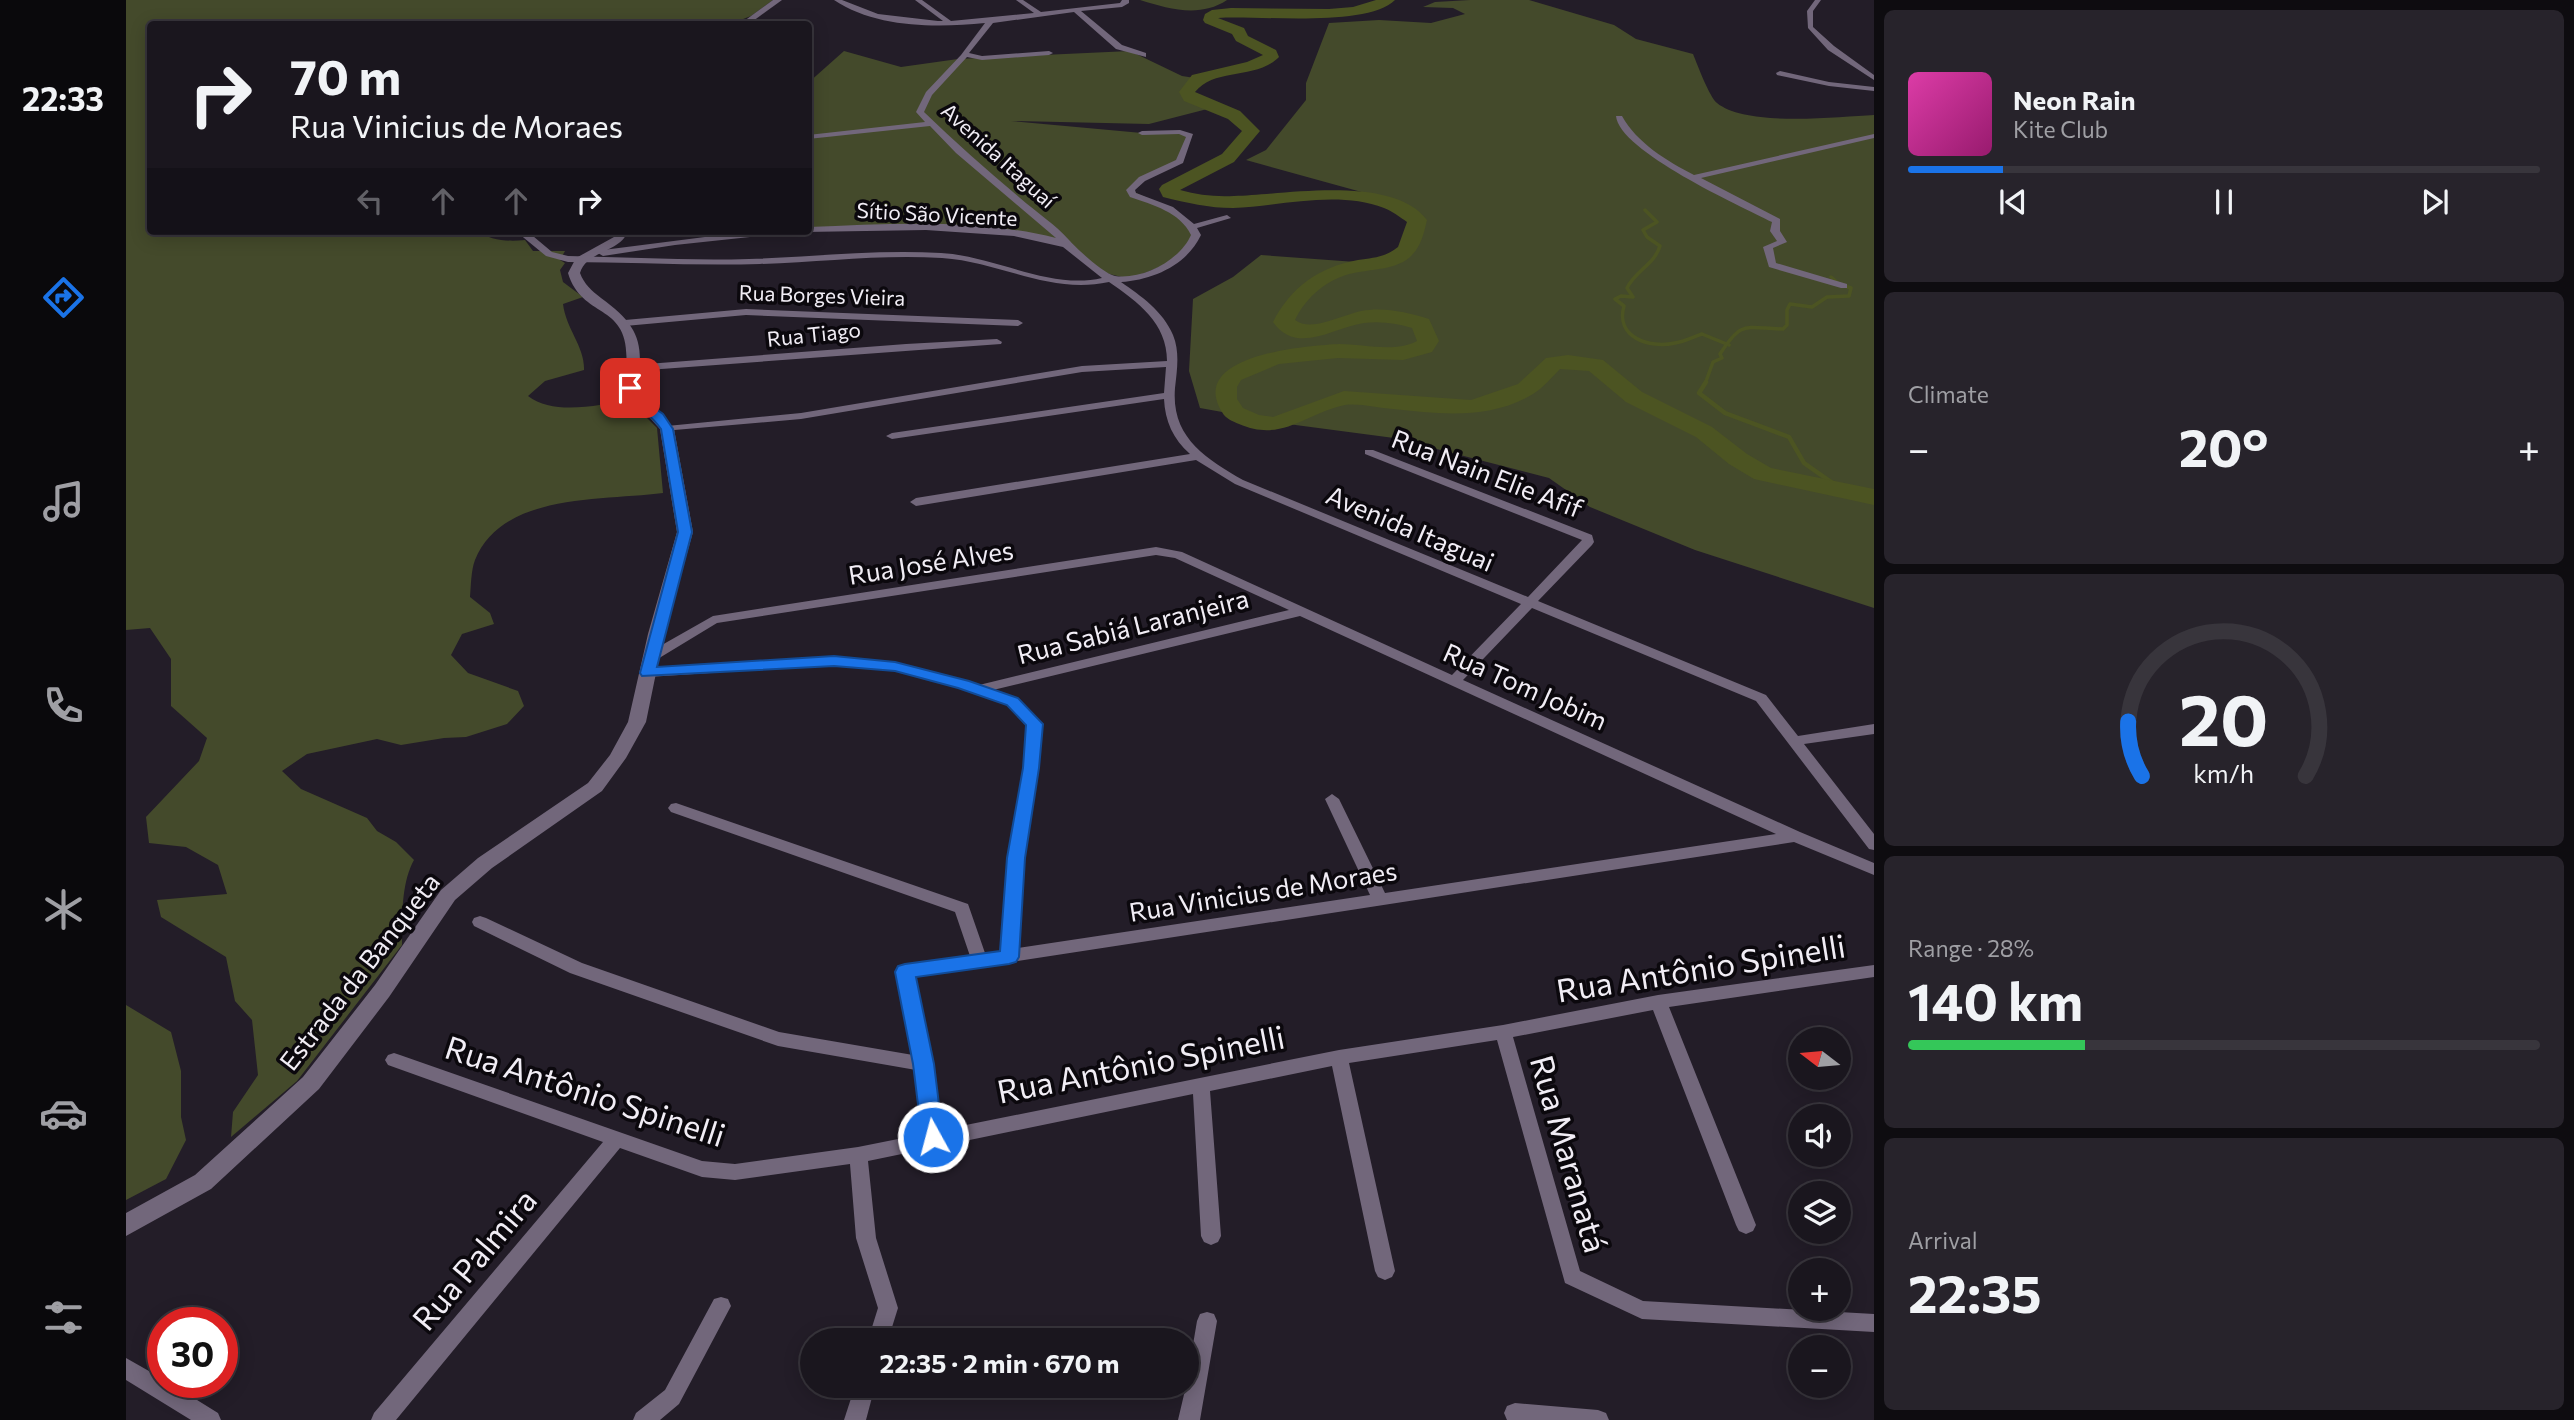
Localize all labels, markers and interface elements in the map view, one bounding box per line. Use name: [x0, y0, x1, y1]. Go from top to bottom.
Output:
text: 70 m: [290, 45, 401, 105]
icon: right: [175, 49, 266, 140]
text: 22:33: [22, 78, 104, 118]
text: Neon Rain: [2013, 84, 2136, 115]
street label: Avenida Itaguaí: [937, 97, 1062, 213]
text: Rua Vinicius de Moraes: [290, 105, 623, 145]
text: Kite Club: [2013, 115, 2108, 143]
icon: left: [351, 182, 389, 220]
icon: ahead: [424, 182, 462, 220]
icon: ahead: [497, 182, 535, 220]
icon: right: [570, 182, 608, 220]
icon: previous: [1994, 183, 2032, 221]
icon: pause: [2205, 183, 2243, 221]
icon: next: [2416, 183, 2454, 221]
street label: Sítio São Vicente: [856, 197, 1018, 230]
icon: directions: [39, 273, 88, 322]
street label: Rua Borges Vieira: [738, 279, 906, 310]
street label: Rua Tiago: [766, 316, 862, 351]
pin: [600, 358, 660, 418]
icon: arrive: [611, 369, 649, 407]
text: Climate: [1908, 380, 1989, 408]
text: 20°: [2179, 414, 2269, 478]
street label: Rua Nain Elie Afif: [1388, 422, 1588, 524]
text: −: [1908, 424, 1930, 471]
text: +: [2518, 424, 2540, 471]
icon: music: [39, 477, 88, 526]
street label: Avenida Itaguai: [1322, 478, 1499, 577]
street label: Rua José Alves: [846, 533, 1016, 590]
street label: Rua Sabiá Laranjeira: [1014, 582, 1252, 669]
street label: Rua Tom Jobim: [1439, 636, 1612, 736]
text: 20: [2179, 672, 2269, 761]
icon: phone: [39, 681, 88, 730]
text: km/h: [2194, 758, 2254, 788]
street label: Rua Vinicius de Moraes: [1127, 854, 1399, 927]
street label: Estrada da Banqueta: [272, 866, 445, 1076]
icon: climate: [39, 885, 88, 934]
street label: Rua Antônio Spinelli: [1553, 924, 1848, 1010]
text: Range · 28%: [1908, 934, 2034, 962]
text: 140 km: [1908, 968, 2083, 1032]
street label: Rua Antônio Spinelli: [994, 1016, 1288, 1111]
street label: Rua Antônio Spinelli: [441, 1026, 731, 1154]
north arrow: [1788, 1027, 1852, 1090]
map controls: [1788, 1027, 1851, 1398]
street label: Rua Maranatá: [1523, 1050, 1617, 1257]
icon: car: [39, 1089, 88, 1138]
position arrow: [896, 1100, 970, 1174]
button: sound: [1788, 1104, 1851, 1167]
street label: Rua Palmira: [403, 1180, 544, 1338]
button: layers: [1788, 1181, 1851, 1244]
text: Arrival: [1908, 1226, 1978, 1254]
button: +: [1788, 1258, 1851, 1321]
text: 22:35: [1908, 1260, 2042, 1324]
icon: filters: [39, 1293, 88, 1342]
speed limit sign: 30: [147, 1307, 238, 1398]
button: −: [1788, 1335, 1851, 1398]
text: 22:35 · 2 min · 670 m: [880, 1347, 1119, 1378]

